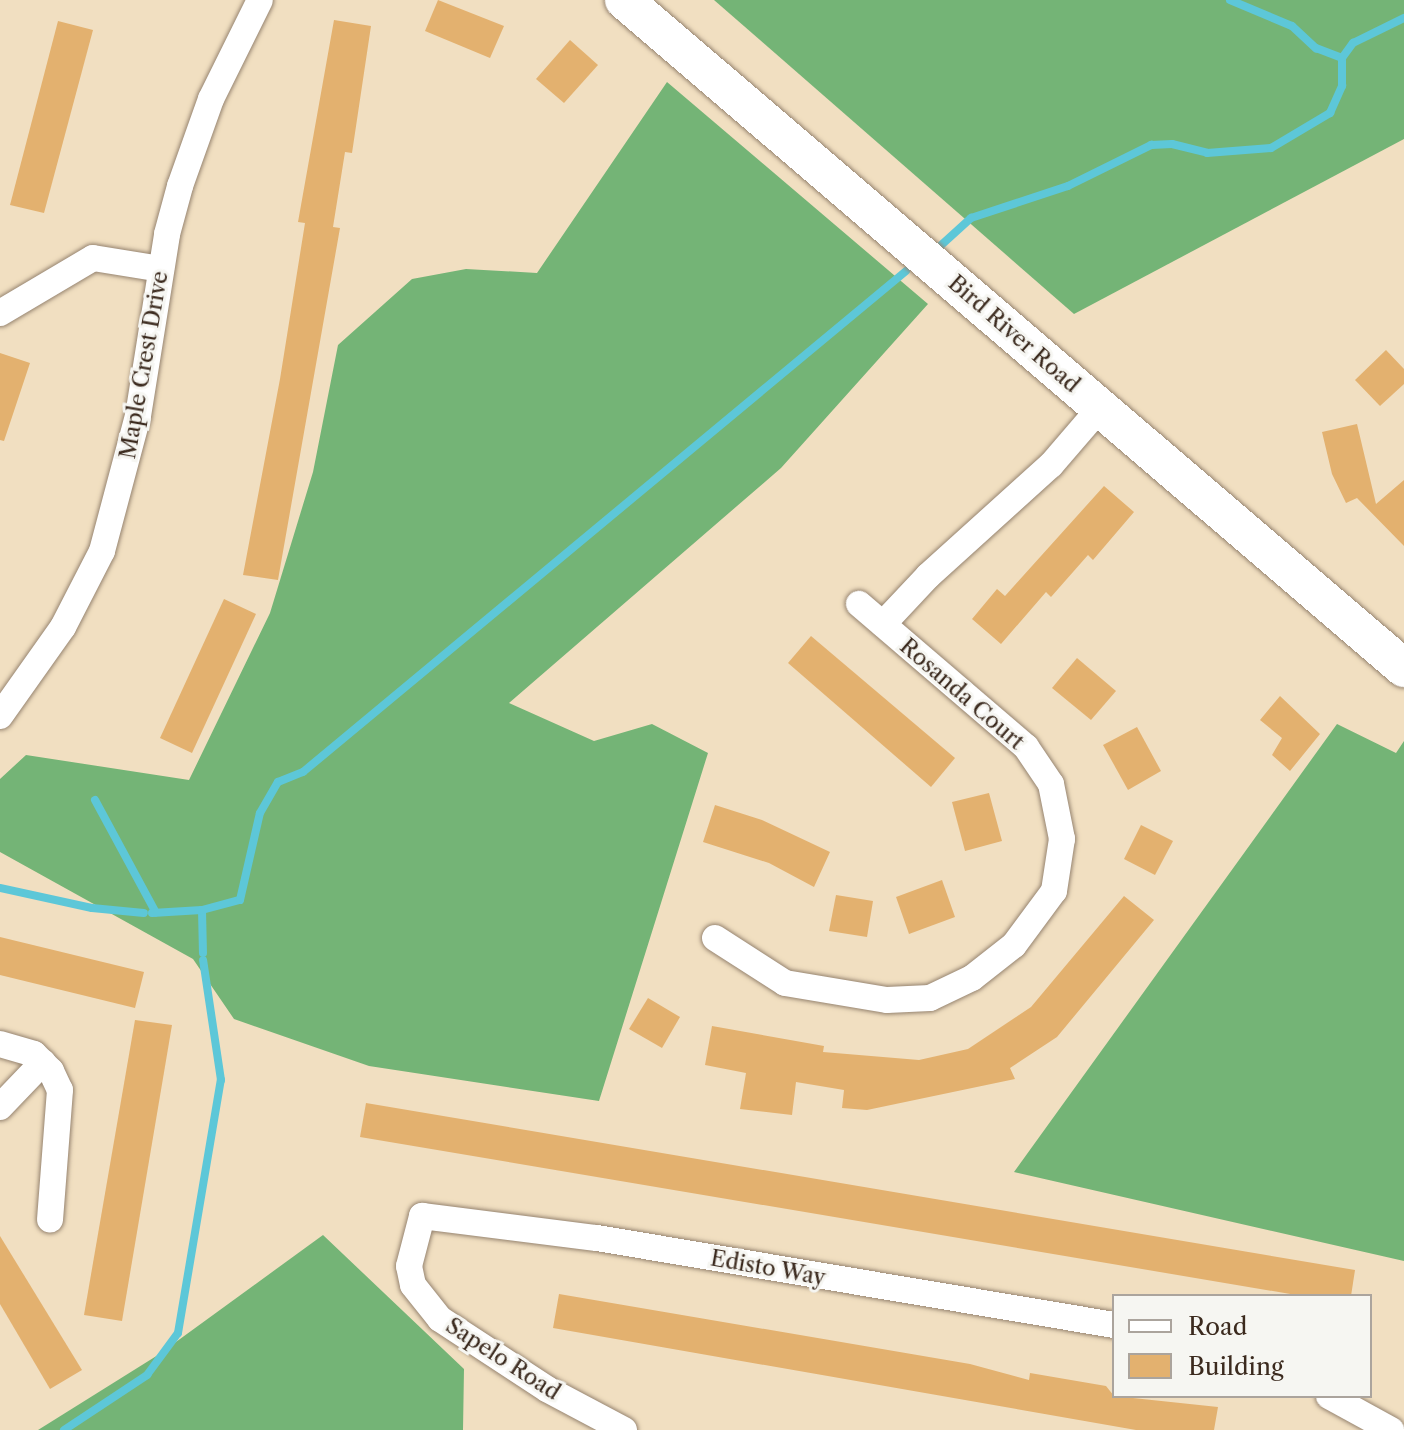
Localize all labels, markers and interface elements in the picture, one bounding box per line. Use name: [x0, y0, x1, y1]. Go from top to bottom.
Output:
street label: Maple Crest Drive: [114, 269, 174, 461]
street label: Bird River Road: [943, 270, 1085, 398]
street label: Rosanda Court: [894, 633, 1030, 755]
street label: Edisto Way: [708, 1245, 828, 1291]
legend: [1112, 1294, 1372, 1398]
street label: Sapelo Road: [441, 1312, 565, 1406]
text: Road: [1188, 1312, 1247, 1341]
text: Building: [1188, 1352, 1284, 1381]

